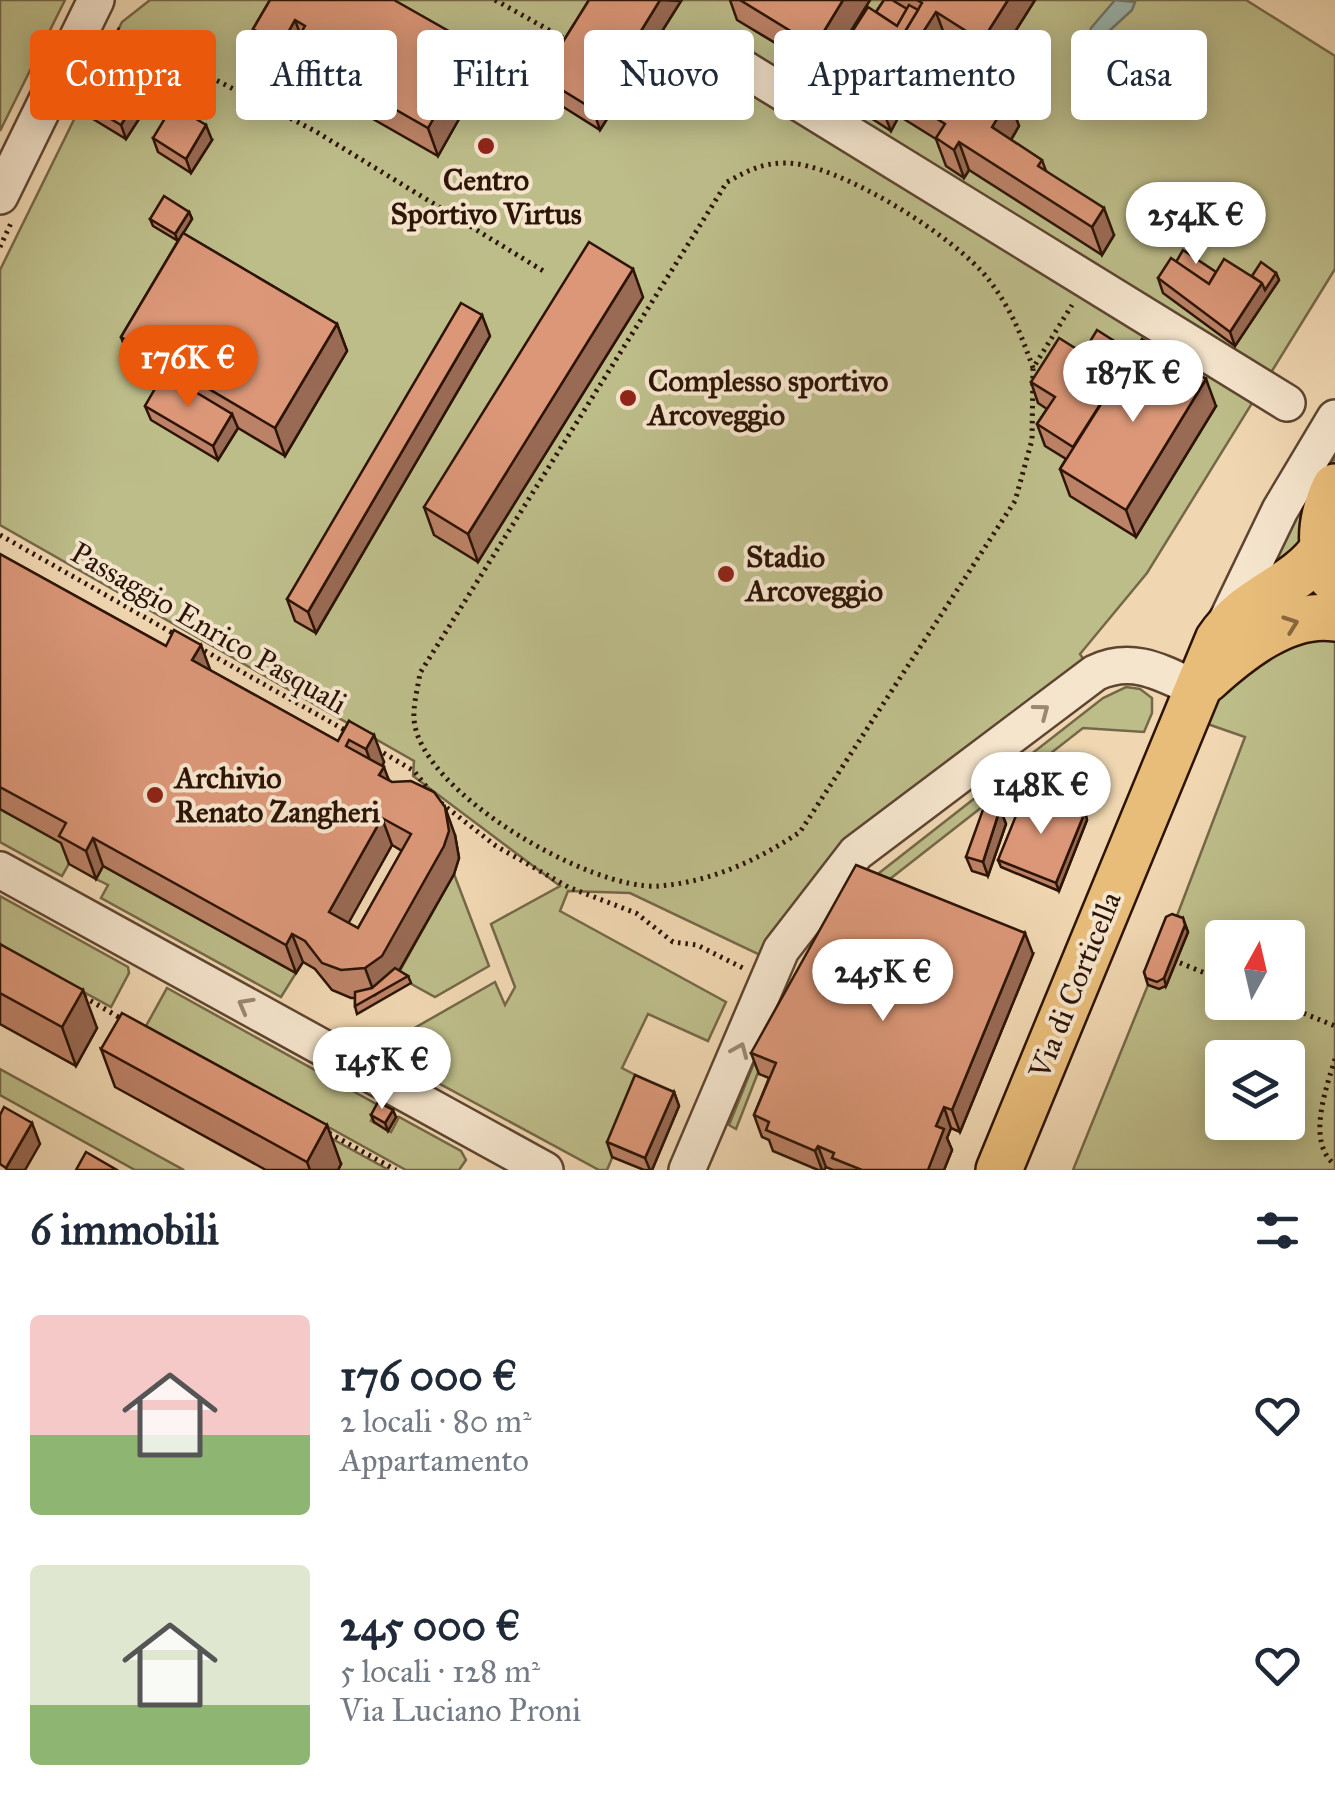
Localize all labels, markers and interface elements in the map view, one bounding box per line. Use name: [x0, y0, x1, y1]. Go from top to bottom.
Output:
chip: Compra: [30, 30, 216, 120]
chip: Affitta: [236, 30, 397, 120]
chip: Filtri: [417, 30, 564, 120]
chip: Nuovo: [584, 30, 754, 120]
chip: Appartamento: [774, 30, 1051, 120]
chip: Casa: [1071, 30, 1207, 120]
marker: Centro Sportivo Virtus: [475, 135, 497, 157]
place label: Centro Sportivo Virtus: [390, 162, 582, 232]
pin: 254K €: [1115, 182, 1277, 267]
text: 254K €: [1148, 195, 1244, 234]
pin: 176K €: [107, 325, 269, 410]
text: 176K €: [140, 338, 236, 377]
pin: 187K €: [1052, 340, 1214, 425]
text: 187K €: [1085, 353, 1181, 392]
place label: Complesso sportivo Arcoveggio: [646, 363, 888, 433]
marker: Complesso sportivo Arcoveggio: [617, 387, 639, 409]
street label: Passaggio Enrico Pasquali: [65, 534, 353, 722]
place label: Stadio Arcoveggio: [744, 539, 883, 609]
marker: Stadio Arcoveggio: [715, 563, 737, 585]
one-way arrow: [1282, 615, 1299, 636]
one-way arrow: [1031, 705, 1049, 722]
pin: 148K €: [960, 752, 1122, 837]
place label: Archivio Renato Zangheri: [173, 760, 381, 830]
text: 148K €: [993, 765, 1089, 804]
marker: Archivio Renato Zangheri: [144, 784, 166, 806]
street label: Via di Corticella: [1021, 886, 1129, 1084]
north arrow: [1205, 920, 1305, 1020]
map controls: [1205, 920, 1305, 1140]
pin: 245K €: [802, 939, 964, 1024]
text: 245K €: [834, 952, 932, 991]
one-way arrow: [237, 998, 255, 1018]
pin: 145K €: [301, 1027, 463, 1112]
text: 145K €: [335, 1040, 429, 1079]
button: layers: [1205, 1040, 1305, 1140]
one-way arrow: [728, 1042, 748, 1059]
icon: filters: [1250, 1203, 1305, 1258]
text: 6 immobili: [30, 1204, 219, 1256]
text: 176 000 €: [340, 1350, 517, 1402]
icon: home: [110, 1355, 230, 1475]
icon: heart: [1250, 1388, 1305, 1443]
text: 2 locali · 80 m²: [340, 1402, 532, 1441]
text: Appartamento: [340, 1441, 529, 1480]
text: 245 000 €: [340, 1600, 521, 1652]
icon: home: [110, 1605, 230, 1725]
icon: heart: [1250, 1638, 1305, 1693]
text: 5 locali · 128 m²: [340, 1652, 540, 1691]
text: Via Luciano Proni: [340, 1691, 581, 1730]

